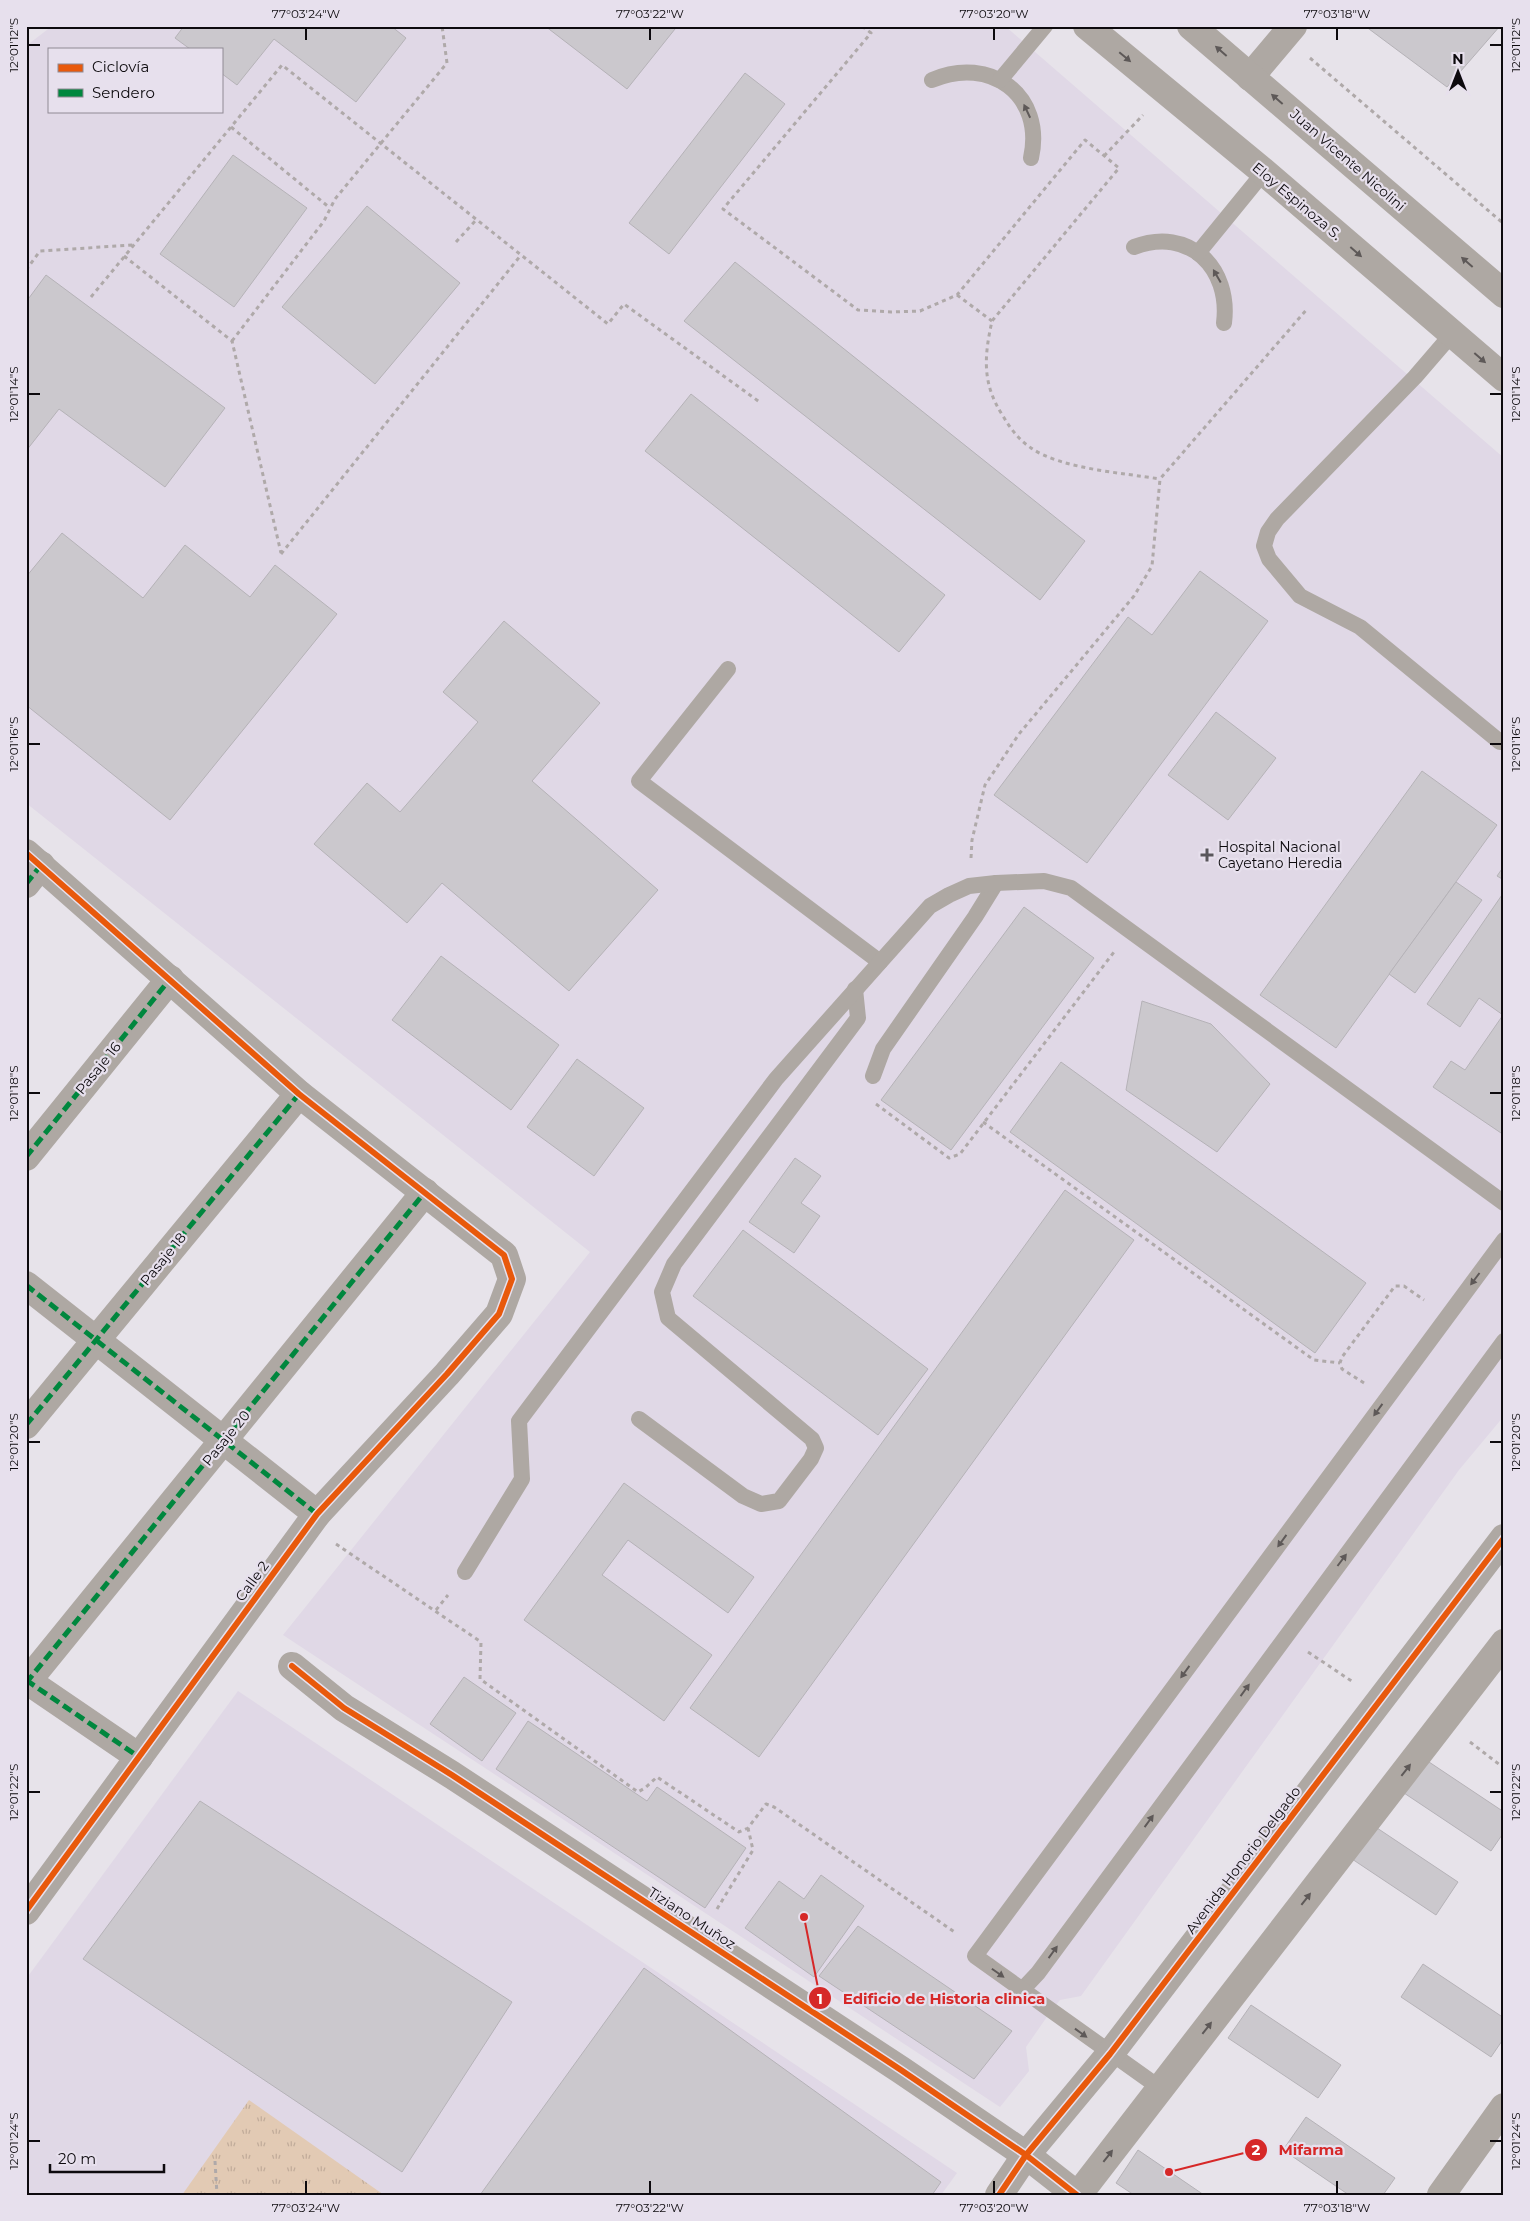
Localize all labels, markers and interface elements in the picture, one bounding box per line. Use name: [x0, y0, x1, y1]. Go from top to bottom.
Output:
text: 77°03'24"W: [272, 6, 340, 21]
text: 77°03'22"W: [616, 6, 684, 21]
text: 77°03'20"W: [959, 6, 1029, 21]
text: 77°03'18"W: [1304, 6, 1370, 21]
text: 12°01'12"S: [6, 18, 21, 72]
text: 12°01'12"S: [1508, 18, 1523, 72]
one-way arrow: [1214, 46, 1227, 57]
legend: [48, 48, 222, 112]
north arrow: [1432, 48, 1482, 98]
text: N: [1452, 50, 1464, 68]
one-way arrow: [1118, 52, 1131, 63]
text: Ciclovía: [92, 57, 149, 76]
text: Sendero: [92, 83, 155, 102]
one-way arrow: [1270, 94, 1283, 105]
one-way arrow: [1023, 104, 1031, 118]
street label: Juan Vicente Nicolini: [1286, 104, 1409, 215]
street label: Eloy Espinoza S.: [1249, 158, 1345, 244]
one-way arrow: [1350, 246, 1363, 257]
one-way arrow: [1461, 256, 1473, 268]
one-way arrow: [1213, 269, 1221, 284]
one-way arrow: [1473, 352, 1486, 363]
text: 12°01'14"S: [6, 366, 21, 422]
text: 12°01'14"S: [1508, 366, 1523, 422]
text: 12°01'16"S: [6, 717, 21, 771]
text: 12°01'16"S: [1508, 717, 1523, 771]
place label: Hospital Nacional Cayetano Heredia: [1218, 838, 1342, 872]
marker: Hospital Nacional Cayetano Heredia: [1200, 848, 1214, 862]
street label: Pasaje 16: [71, 1038, 125, 1098]
text: 12°01'18"S: [6, 1065, 21, 1121]
text: 12°01'18"S: [1508, 1065, 1523, 1121]
street label: Pasaje 18: [136, 1229, 190, 1289]
one-way arrow: [1469, 1272, 1480, 1285]
one-way arrow: [1373, 1403, 1383, 1417]
street label: Pasaje 20: [198, 1407, 254, 1469]
text: 12°01'20"S: [6, 1413, 21, 1471]
text: 12°01'20"S: [1508, 1413, 1523, 1471]
one-way arrow: [1277, 1534, 1287, 1548]
one-way arrow: [1336, 1554, 1347, 1567]
street label: Calle 2: [231, 1557, 273, 1605]
one-way arrow: [1180, 1665, 1191, 1678]
one-way arrow: [1240, 1683, 1250, 1697]
text: 12°01'22"S: [6, 1764, 21, 1820]
one-way arrow: [1400, 1764, 1411, 1777]
text: 12°01'22"S: [1508, 1764, 1523, 1820]
street label: Avenida Honorio Delgado: [1182, 1782, 1305, 1937]
one-way arrow: [1144, 1814, 1154, 1828]
street label: Tiziano Muñoz: [645, 1883, 739, 1953]
one-way arrow: [1301, 1893, 1312, 1906]
one-way arrow: [1048, 1945, 1058, 1959]
one-way arrow: [991, 1968, 1005, 1978]
callout: Edificio de Historia clinica: [808, 1983, 1055, 2013]
text: 1: [817, 1989, 823, 2008]
text: Edificio de Historia clinica: [843, 1989, 1045, 2008]
one-way arrow: [1202, 2021, 1212, 2034]
one-way arrow: [1074, 2027, 1087, 2038]
text: 12°01'24"S: [6, 2112, 21, 2170]
text: 12°01'24"S: [1508, 2112, 1523, 2170]
callout: Mifarma: [1243, 2135, 1353, 2165]
text: 2: [1252, 2140, 1261, 2159]
text: Mifarma: [1278, 2140, 1344, 2159]
scale bar: [50, 2141, 164, 2173]
text: 20 m: [58, 2149, 96, 2168]
one-way arrow: [1102, 2150, 1113, 2163]
text: 77°03'24"W: [272, 2200, 340, 2215]
text: 77°03'22"W: [616, 2200, 684, 2215]
text: 77°03'20"W: [959, 2200, 1029, 2215]
text: 77°03'18"W: [1304, 2200, 1370, 2215]

